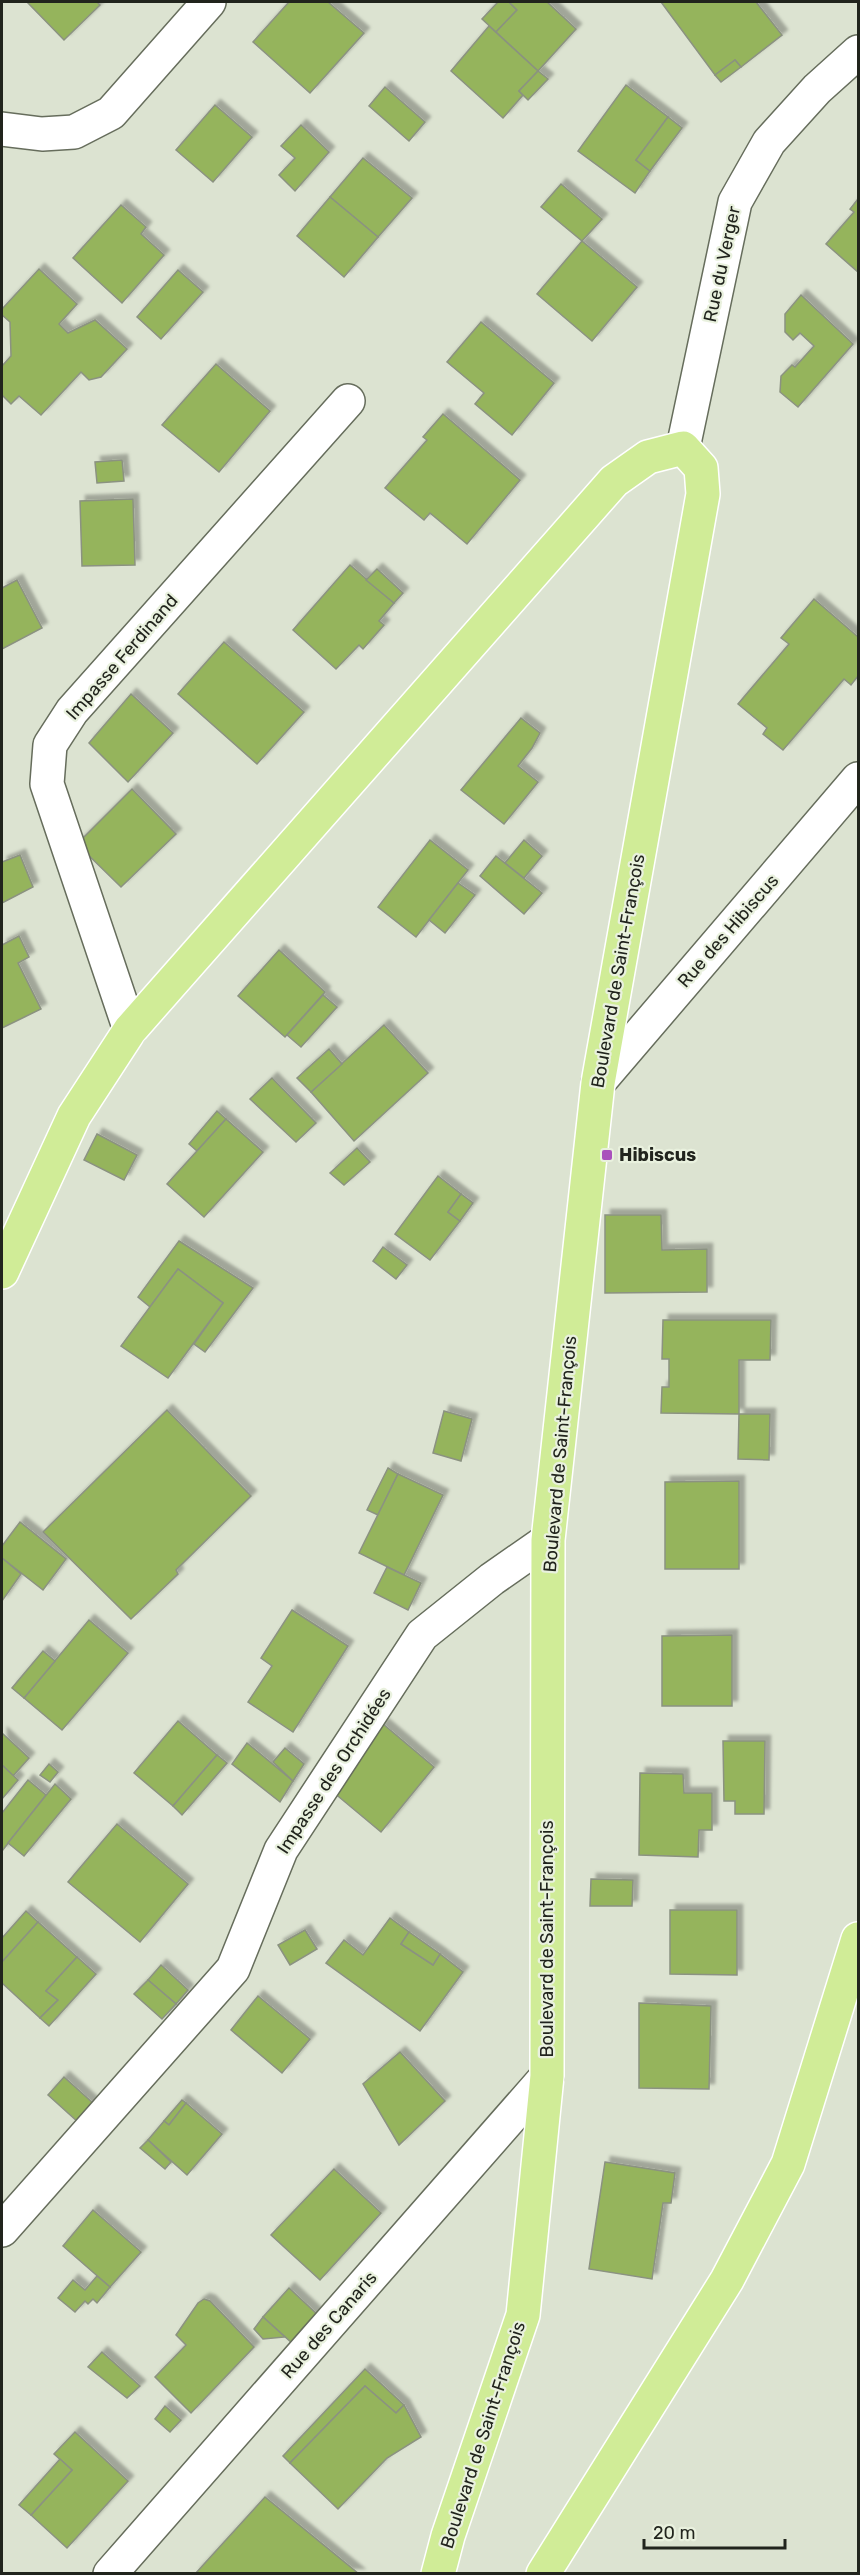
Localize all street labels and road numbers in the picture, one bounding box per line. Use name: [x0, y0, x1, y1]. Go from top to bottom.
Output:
street label: Rue du Verger: [699, 204, 745, 324]
street label: Impasse Ferdinand: [62, 590, 182, 724]
street label: Boulevard de Saint-François: [587, 852, 649, 1090]
street label: Rue des Hibiscus: [673, 870, 783, 992]
street label: Boulevard de Saint-François: [539, 1335, 581, 1573]
street label: Impasse des Orchidées: [272, 1684, 396, 1858]
street label: Boulevard de Saint-François: [536, 1820, 558, 2058]
street label: Rue des Canaris: [277, 2267, 381, 2383]
street label: Boulevard de Saint-François: [436, 2319, 530, 2551]

